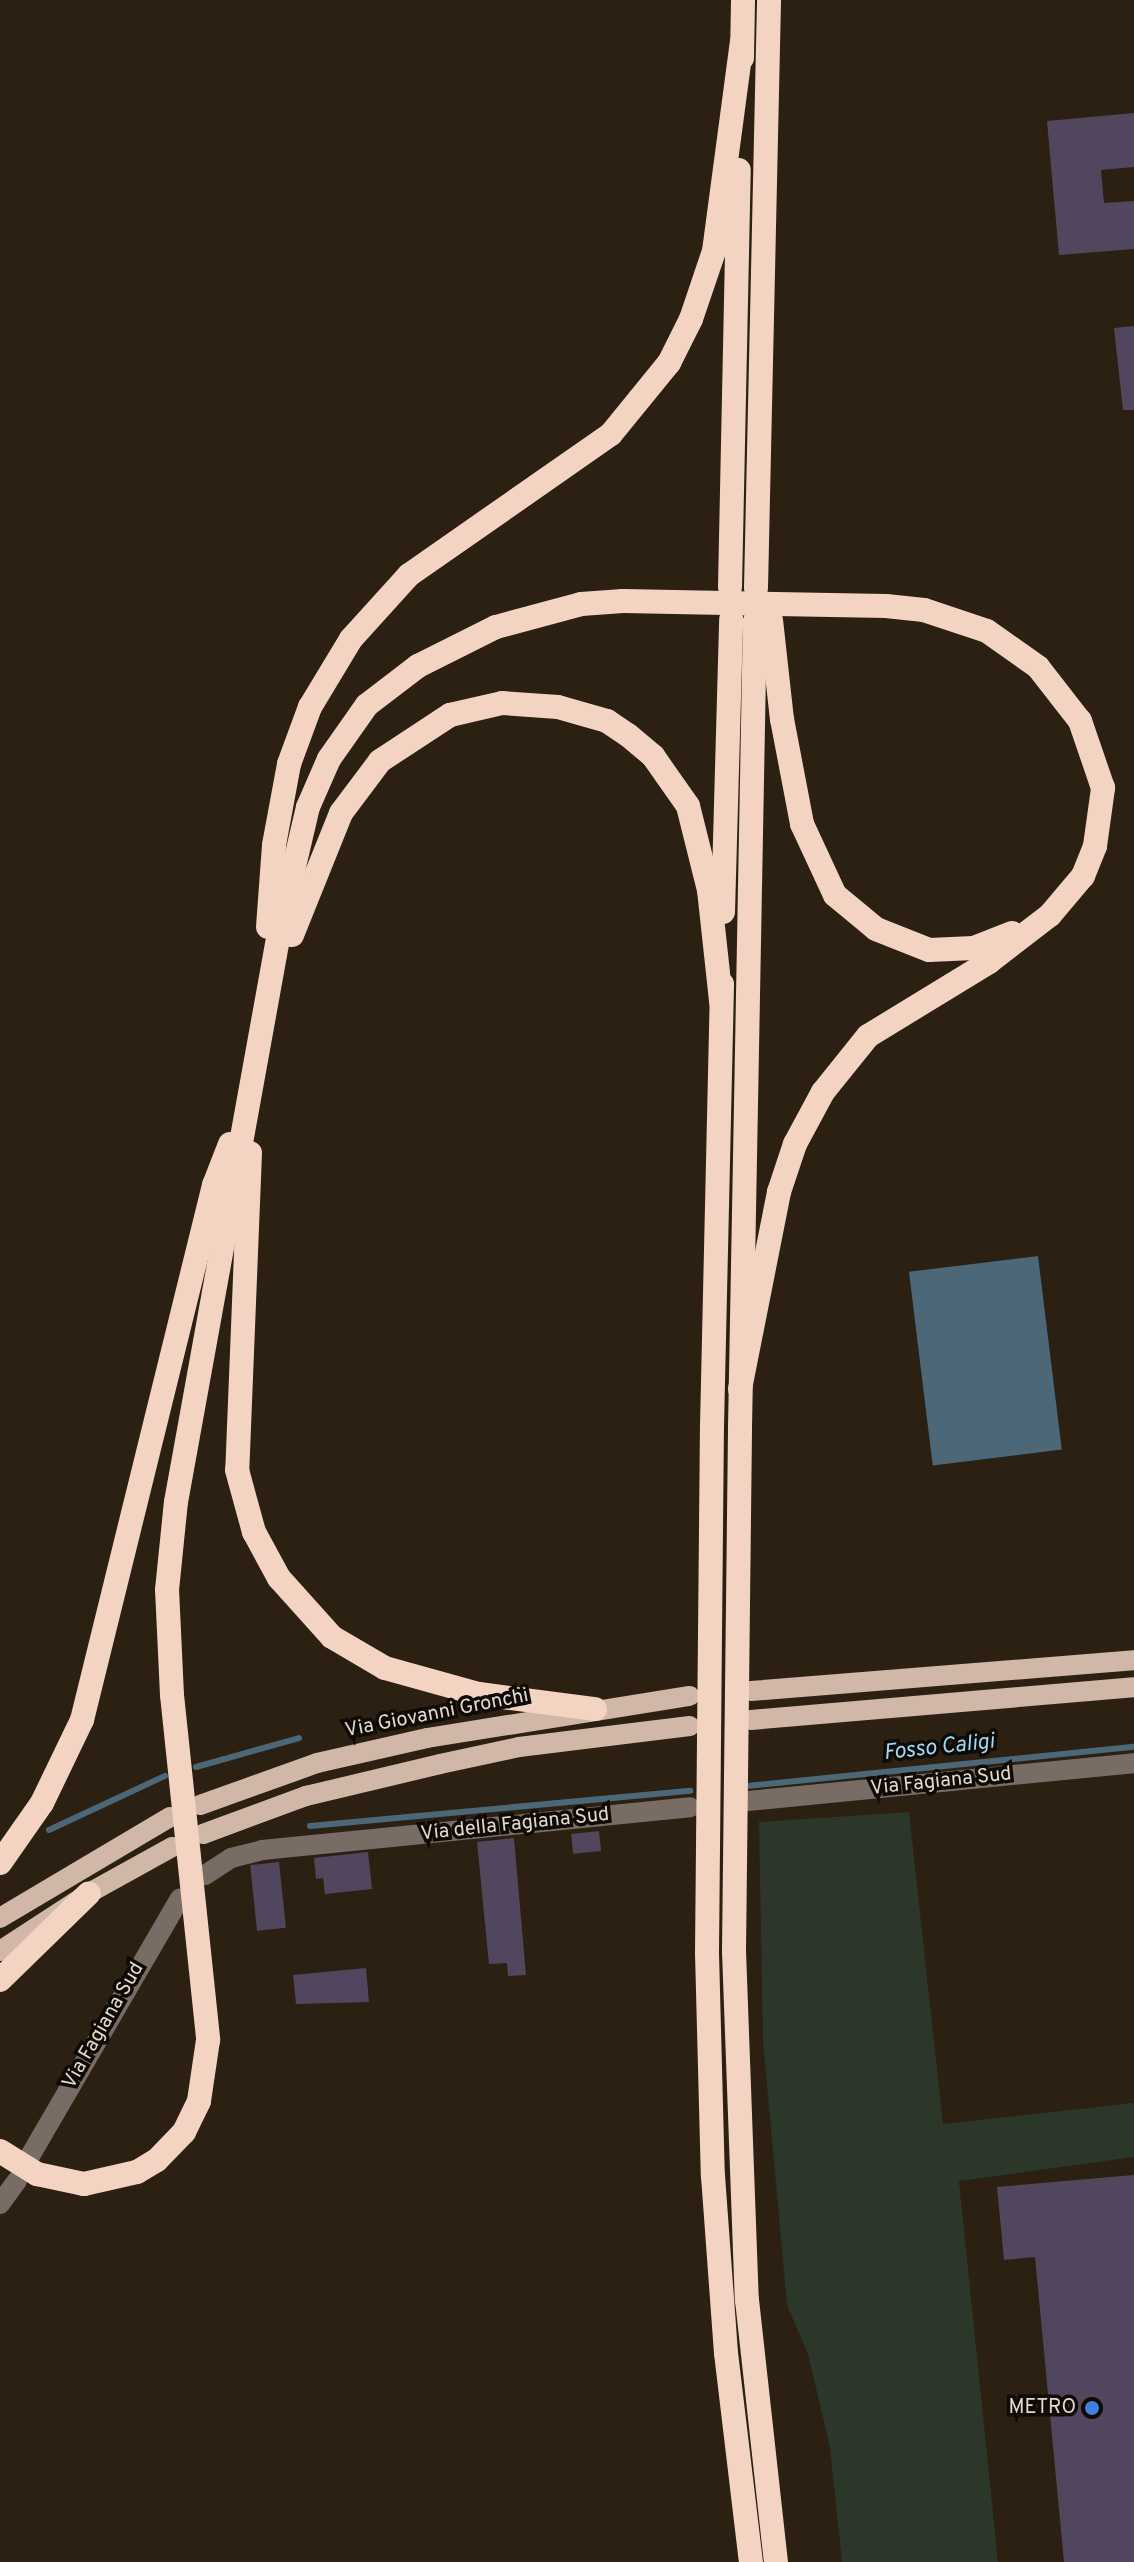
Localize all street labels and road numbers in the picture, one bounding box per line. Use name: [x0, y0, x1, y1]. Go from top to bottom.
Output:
street label: Via Giovanni Gronchi: [343, 1684, 531, 1744]
street label: Via Fagiana Sud: [869, 1763, 1013, 1801]
street label: Via della Fagiana Sud: [419, 1803, 611, 1847]
street label: Via Fagiana Sud: [58, 1959, 150, 2093]

